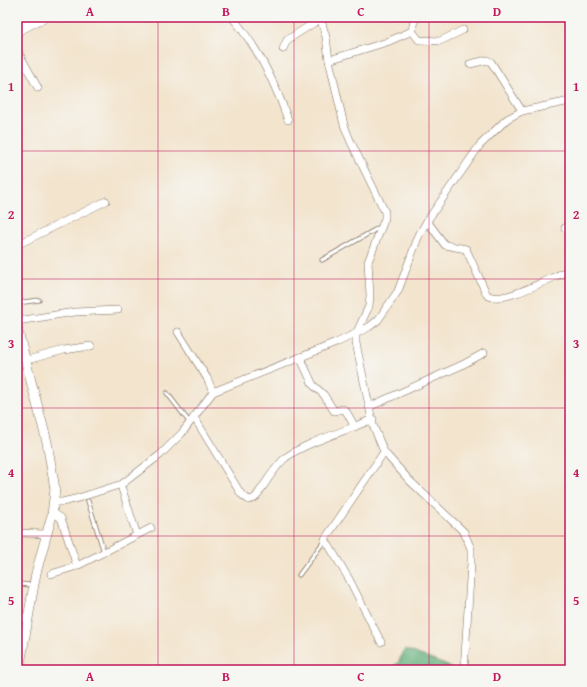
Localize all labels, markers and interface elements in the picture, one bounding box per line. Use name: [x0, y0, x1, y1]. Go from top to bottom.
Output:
text: A: [86, 2, 95, 21]
text: B: [222, 2, 230, 21]
text: C: [357, 2, 365, 21]
text: D: [493, 2, 501, 21]
text: 1: [8, 77, 14, 96]
text: 1: [573, 77, 579, 96]
text: 2: [8, 205, 15, 224]
text: 2: [573, 205, 580, 224]
text: 3: [8, 334, 14, 353]
text: 3: [573, 334, 579, 353]
text: 4: [8, 463, 15, 482]
text: 4: [573, 463, 580, 482]
text: 5: [8, 591, 15, 610]
text: 5: [573, 591, 580, 610]
text: A: [86, 667, 95, 686]
text: B: [222, 667, 230, 686]
text: C: [357, 667, 365, 686]
text: D: [493, 667, 501, 686]

